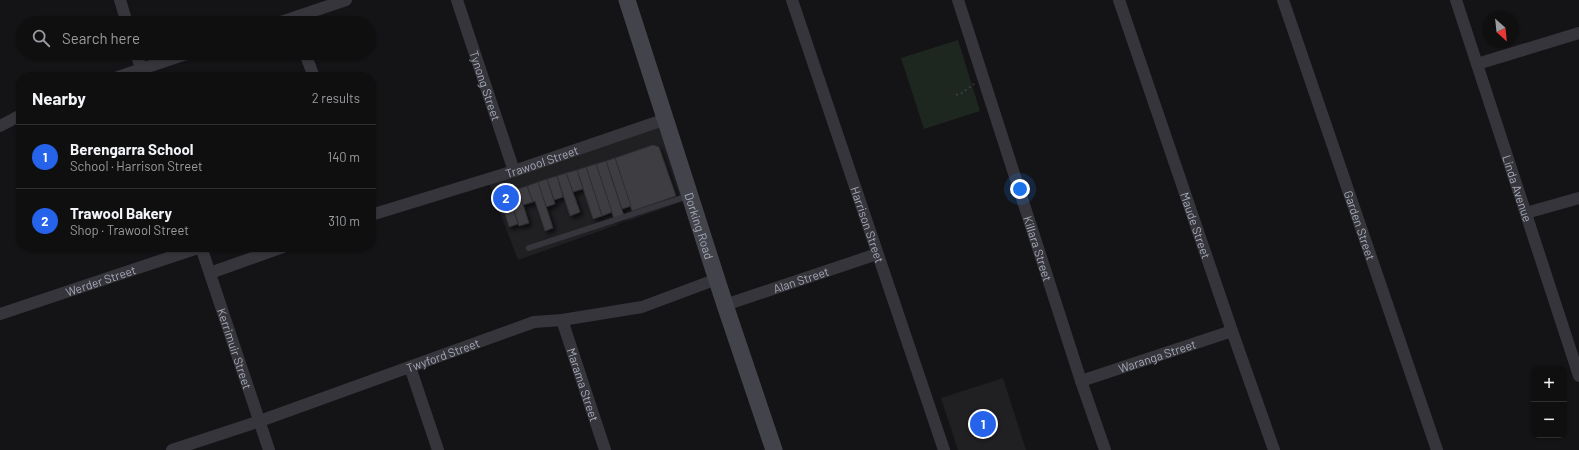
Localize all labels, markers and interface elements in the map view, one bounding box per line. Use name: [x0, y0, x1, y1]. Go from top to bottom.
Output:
north arrow: [1483, 12, 1519, 48]
search box: [16, 16, 376, 60]
icon: search: [30, 27, 52, 49]
text: Search here: [62, 29, 140, 47]
street label: Tynong Street: [467, 49, 504, 122]
text: Nearby: [32, 88, 86, 108]
text: 2 results: [312, 90, 360, 106]
text: Berengarra School: [70, 140, 194, 158]
street label: Trawool Street: [504, 143, 580, 180]
text: 1: [43, 149, 47, 165]
text: 140 m: [328, 149, 360, 165]
street label: Linda Avenue: [1500, 153, 1535, 223]
text: School · Harrison Street: [70, 158, 203, 174]
your location: [1010, 179, 1030, 199]
pin: 2: [493, 183, 519, 213]
street label: Harrison Street: [848, 184, 887, 265]
street label: Garden Street: [1342, 189, 1378, 262]
street label: Maude Street: [1178, 190, 1214, 260]
street label: Dorking Road: [682, 191, 717, 261]
text: Trawool Bakery: [70, 204, 172, 222]
text: 2: [41, 213, 49, 229]
text: 310 m: [328, 213, 360, 229]
street label: Killara Street: [1021, 214, 1055, 283]
text: Shop · Trawool Street: [70, 222, 189, 238]
street label: Werder Street: [64, 262, 138, 299]
street label: Alan Street: [771, 264, 831, 295]
street label: Kerrimuir Street: [215, 306, 255, 391]
street label: Twyford Street: [404, 335, 481, 375]
street label: Waranga Street: [1116, 337, 1198, 375]
street label: Marama Street: [565, 346, 602, 423]
map controls: [1531, 366, 1567, 438]
button: +: [1531, 366, 1567, 402]
button: −: [1531, 402, 1567, 438]
pin: 1: [970, 409, 996, 439]

